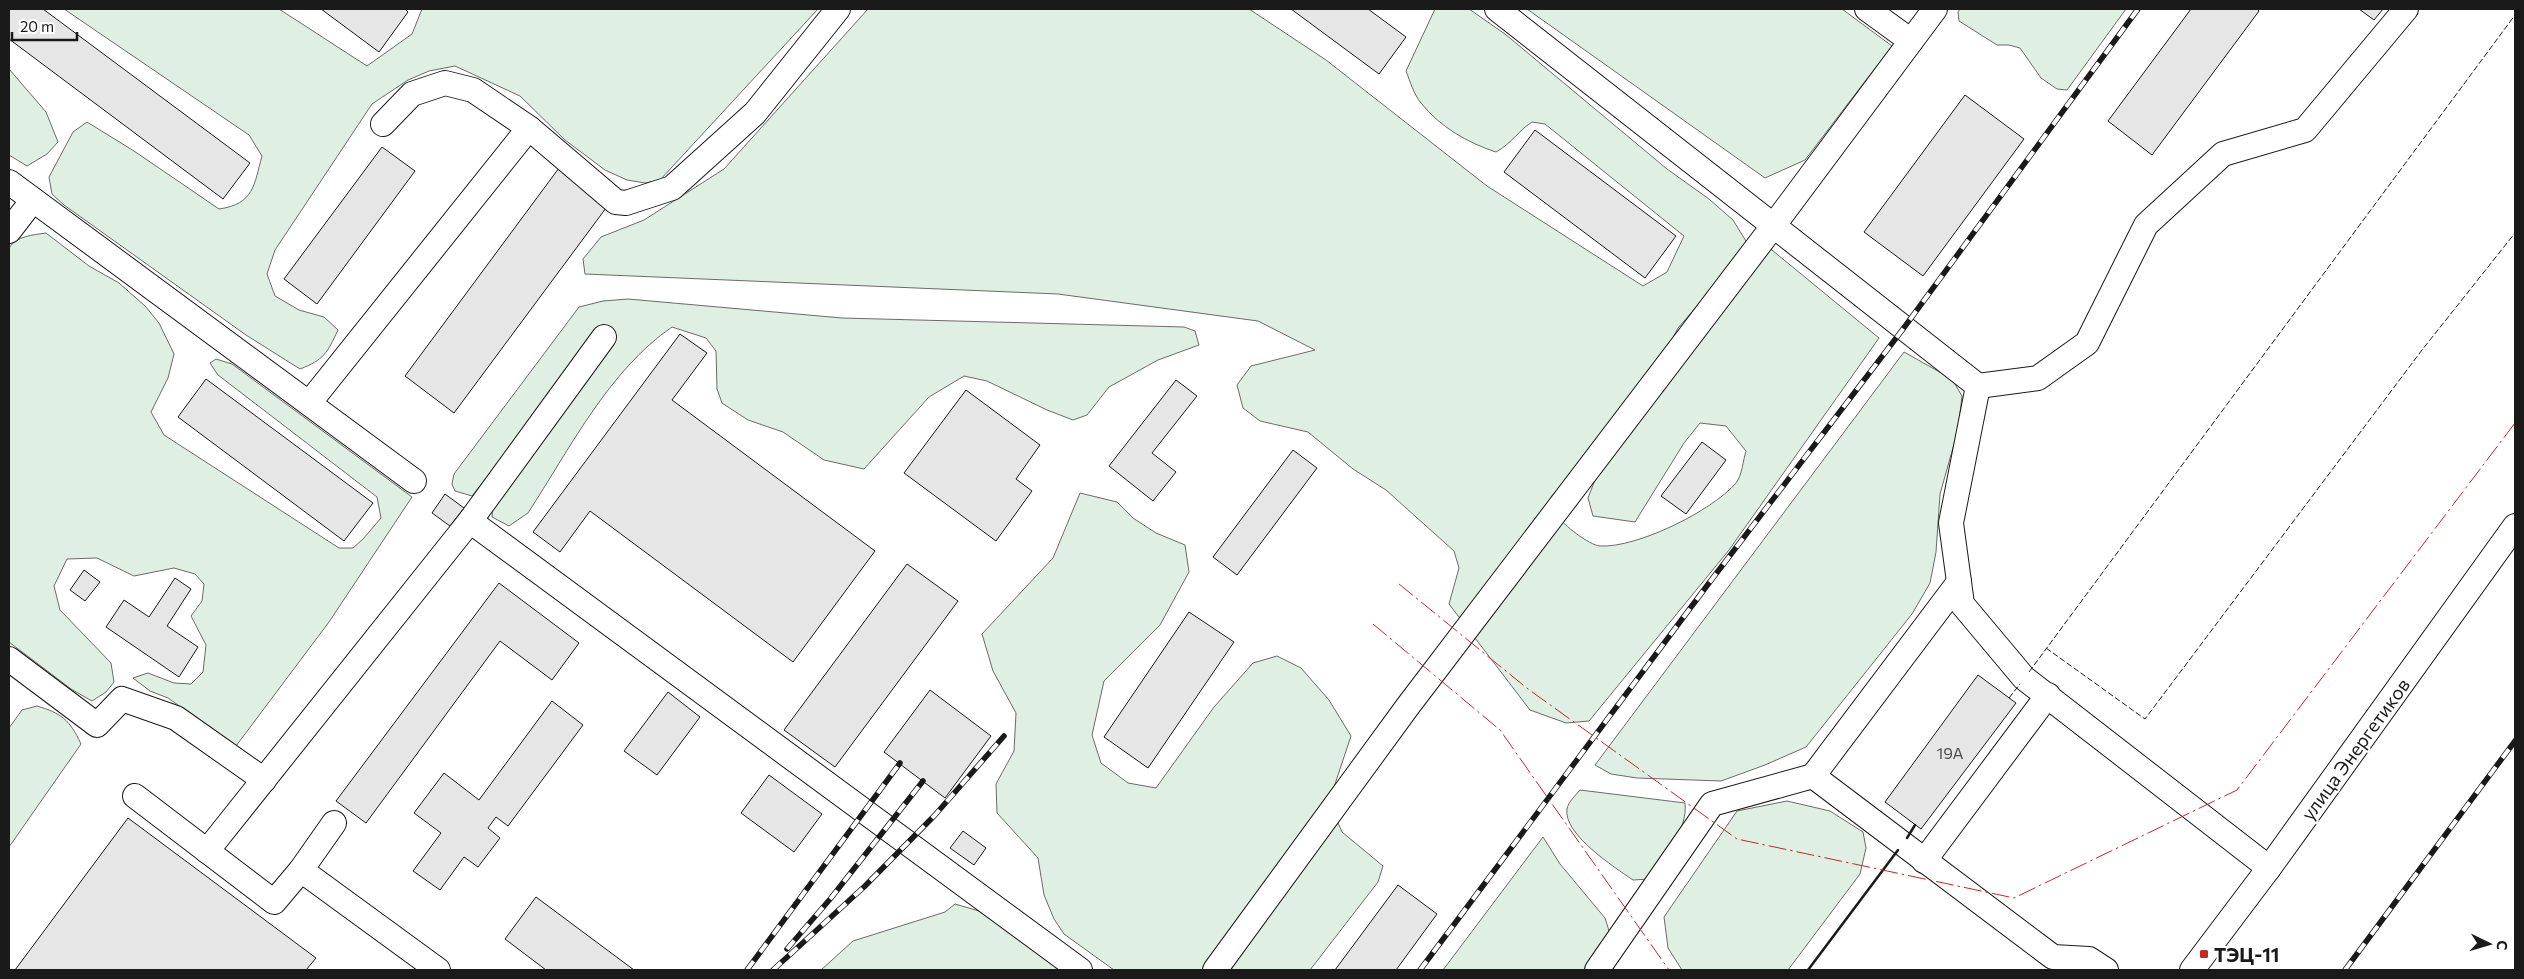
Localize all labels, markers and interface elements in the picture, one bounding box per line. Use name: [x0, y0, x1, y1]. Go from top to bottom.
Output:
scale bar: [12, 10, 78, 42]
text: 20 m: [20, 17, 54, 35]
street label: улица Энергетиков: [2296, 674, 2414, 824]
house number: 19А: [1936, 743, 1964, 762]
north arrow: [2464, 919, 2514, 969]
text: С: [2494, 940, 2511, 951]
place label: ТЭЦ-11: [2214, 943, 2279, 966]
marker: ТЭЦ-11: [2198, 948, 2210, 960]

